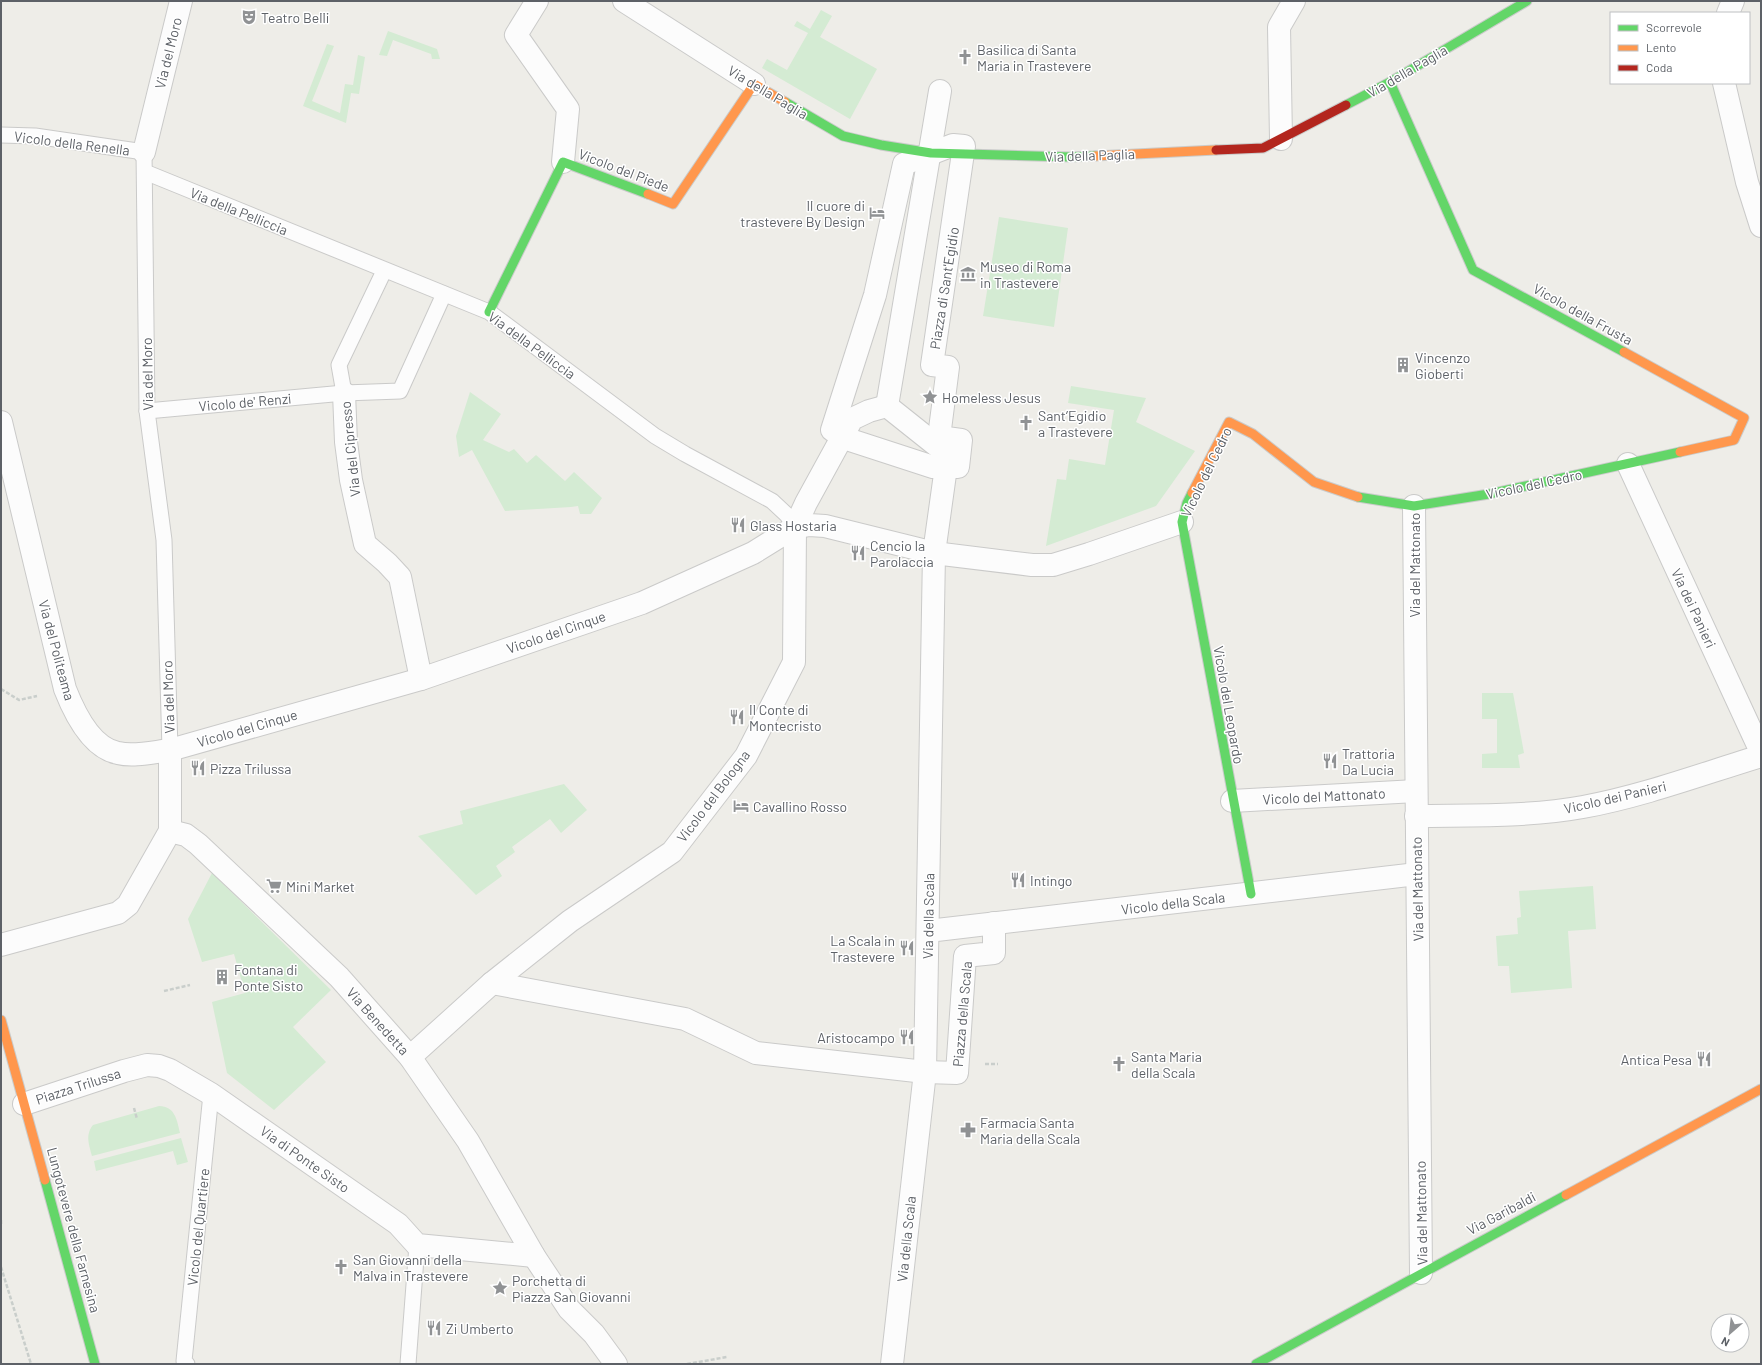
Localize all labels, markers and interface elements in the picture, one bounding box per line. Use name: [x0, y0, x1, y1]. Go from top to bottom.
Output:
theatre icon: Teatro Belli: [240, 8, 258, 26]
place label: Teatro Belli: [261, 9, 329, 26]
legend: [1610, 12, 1750, 84]
street label: Via del Moro: [151, 15, 185, 91]
text: Scorrevole: [1646, 20, 1702, 34]
text: Lento: [1646, 40, 1676, 54]
place label: Basilica di Santa Maria in Trastevere: [977, 41, 1091, 74]
street label: Via della Paglia: [1364, 41, 1450, 101]
church icon: Basilica di Santa Maria in Trastevere: [956, 48, 974, 66]
text: Coda: [1646, 60, 1673, 74]
street label: Via della Paglia: [725, 62, 811, 122]
street label: Vicolo della Renella: [13, 127, 131, 159]
street label: Vicolo del Piede: [576, 145, 672, 195]
street label: Via della Paglia: [1045, 145, 1135, 165]
street label: Via della Pelliccia: [188, 184, 290, 238]
place label: Il cuore di trastevere By Design: [740, 197, 865, 230]
hotel icon: Il cuore di trastevere By Design: [868, 204, 886, 222]
street label: Piazza di Sant'Egidio: [926, 226, 962, 350]
place label: Museo di Roma in Trastevere: [980, 258, 1071, 291]
museum icon: Museo di Roma in Trastevere: [959, 265, 977, 283]
street label: Vicolo della Frusta: [1530, 280, 1636, 348]
street label: Via della Pelliccia: [485, 308, 579, 382]
street label: Via del Moro: [138, 337, 156, 411]
place label: Vincenzo Gioberti: [1415, 349, 1470, 382]
building icon: Vincenzo Gioberti: [1394, 356, 1412, 374]
place icon: Homeless Jesus: [921, 388, 939, 406]
street label: Vicolo de' Renzi: [198, 389, 292, 415]
place label: Homeless Jesus: [942, 389, 1041, 406]
street label: Via del Cipresso: [337, 400, 363, 498]
place label: Sant’Egidio a Trastevere: [1038, 407, 1113, 440]
church icon: Sant’Egidio a Trastevere: [1017, 414, 1035, 432]
street label: Vicolo del Cedro: [1177, 424, 1235, 520]
street label: Vicolo del Cedro: [1484, 466, 1584, 502]
street label: Via del Mattonato: [1406, 513, 1423, 617]
restaurant icon: Glass Hostaria: [729, 516, 747, 534]
place label: Glass Hostaria: [750, 517, 837, 534]
place label: Cencio la Parolaccia: [870, 537, 934, 570]
restaurant icon: Cencio la Parolaccia: [849, 544, 867, 562]
street label: Via dei Panieri: [1668, 565, 1720, 651]
street label: Via del Politeama: [35, 598, 79, 702]
street label: Vicolo del Cinque: [504, 607, 608, 657]
street label: Vicolo del Leopardo: [1210, 645, 1248, 765]
street label: Via del Moro: [158, 660, 178, 734]
place label: Il Conte di Montecristo: [749, 701, 822, 734]
street label: Vicolo del Cinque: [195, 706, 299, 750]
restaurant icon: Il Conte di Montecristo: [728, 708, 746, 726]
place label: Trattoria Da Lucia: [1342, 745, 1395, 778]
street label: Vicolo del Bologna: [673, 747, 753, 845]
restaurant icon: Trattoria Da Lucia: [1321, 752, 1339, 770]
restaurant icon: Pizza Trilussa: [189, 759, 207, 777]
place label: Pizza Trilussa: [210, 760, 291, 777]
street label: Vicolo dei Panieri: [1562, 777, 1668, 817]
street label: Vicolo del Mattonato: [1262, 784, 1386, 808]
hotel icon: Cavallino Rosso: [732, 797, 750, 815]
place label: Cavallino Rosso: [753, 798, 847, 815]
street label: Via del Mattonato: [1408, 836, 1426, 942]
restaurant icon: Intingo: [1009, 871, 1027, 889]
place label: Intingo: [1030, 872, 1073, 889]
street label: Via della Scala: [919, 873, 937, 959]
supermarket icon: Mini Market: [265, 877, 283, 895]
place label: Mini Market: [286, 878, 355, 895]
street label: Vicolo della Scala: [1120, 888, 1226, 918]
place label: La Scala in Trastevere: [830, 932, 895, 965]
restaurant icon: La Scala in Trastevere: [898, 939, 916, 957]
street label: Piazza della Scala: [949, 960, 975, 1068]
place label: Fontana di Ponte Sisto: [234, 961, 303, 994]
building icon: Fontana di Ponte Sisto: [213, 968, 231, 986]
street label: Via Benedetta: [343, 984, 413, 1058]
restaurant icon: Aristocampo: [898, 1028, 916, 1046]
place label: Aristocampo: [817, 1029, 895, 1046]
place label: Santa Maria della Scala: [1131, 1048, 1202, 1081]
restaurant icon: Antica Pesa: [1695, 1050, 1713, 1068]
place label: Antica Pesa: [1621, 1051, 1692, 1068]
church icon: Santa Maria della Scala: [1110, 1055, 1128, 1073]
street label: Piazza Trilussa: [33, 1064, 123, 1108]
place label: Farmacia Santa Maria della Scala: [980, 1114, 1080, 1147]
pharmacy icon: Farmacia Santa Maria della Scala: [959, 1121, 977, 1139]
street label: Via di Ponte Sisto: [257, 1122, 353, 1196]
street label: Lungotevere della Farnesina: [44, 1145, 104, 1315]
street label: Via del Mattonato: [1412, 1160, 1430, 1266]
street label: Vicolo del Quartiere: [183, 1167, 213, 1287]
street label: Via Garibaldi: [1464, 1188, 1538, 1238]
street label: Via della Scala: [893, 1195, 919, 1283]
place label: San Giovanni della Malva in Trastevere: [353, 1251, 468, 1284]
church icon: San Giovanni della Malva in Trastevere: [332, 1258, 350, 1276]
place label: Porchetta di Piazza San Giovanni: [512, 1272, 631, 1305]
place icon: Porchetta di Piazza San Giovanni: [491, 1279, 509, 1297]
north arrow: [1710, 1313, 1750, 1353]
restaurant icon: Zi Umberto: [425, 1319, 443, 1337]
place label: Zi Umberto: [446, 1320, 514, 1337]
text: N: [1719, 1335, 1731, 1350]

